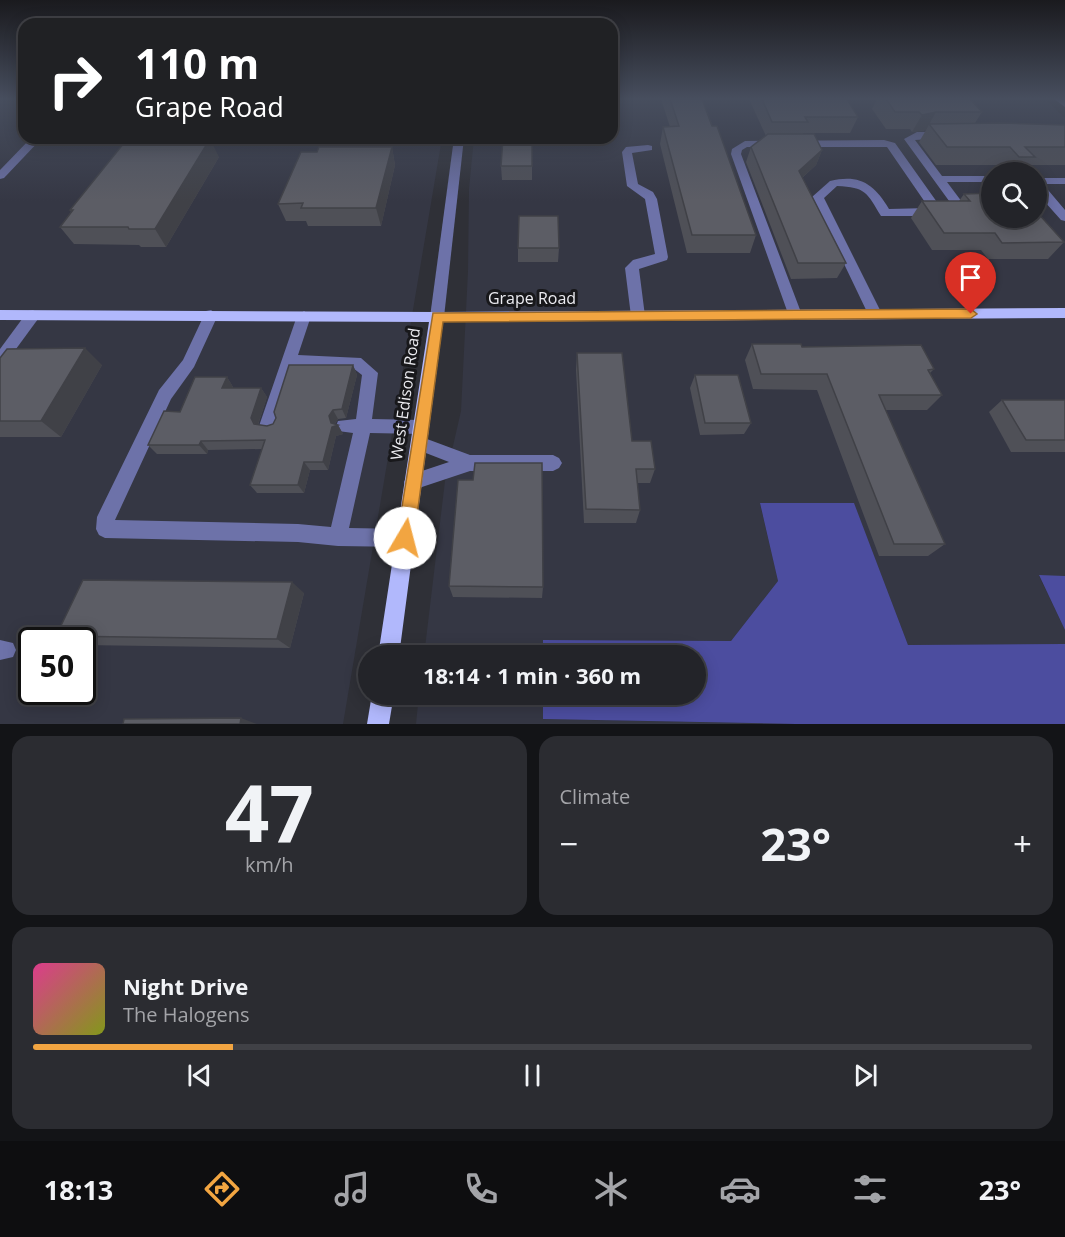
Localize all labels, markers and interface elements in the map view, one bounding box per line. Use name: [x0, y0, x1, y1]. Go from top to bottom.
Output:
text: 110 m: [135, 34, 259, 91]
icon: right: [36, 42, 114, 120]
text: Grape Road: [135, 88, 284, 125]
map controls: [981, 162, 1047, 228]
button: search: [981, 162, 1047, 228]
pin: [945, 252, 996, 314]
icon: arrive: [954, 261, 987, 294]
street label: Grape Road: [488, 287, 576, 309]
street label: West Edison Road: [385, 326, 425, 462]
position arrow: [373, 506, 437, 570]
speed limit sign: 50: [18, 627, 96, 705]
text: 18:14 · 1 min · 360 m: [423, 660, 641, 690]
text: 47: [225, 759, 314, 865]
text: Climate: [560, 783, 630, 810]
text: 23°: [760, 813, 831, 874]
text: −: [560, 821, 578, 866]
text: +: [1013, 821, 1032, 866]
text: km/h: [245, 851, 294, 878]
text: Night Drive: [123, 971, 248, 1001]
text: The Halogens: [123, 1001, 250, 1028]
icon: previous: [183, 1059, 216, 1092]
icon: pause: [516, 1059, 549, 1092]
icon: next: [849, 1059, 882, 1092]
icon: directions: [201, 1168, 243, 1210]
icon: music: [331, 1168, 373, 1210]
icon: phone: [460, 1168, 502, 1210]
icon: climate: [590, 1168, 632, 1210]
icon: car: [719, 1168, 761, 1210]
icon: filters: [849, 1168, 891, 1210]
text: 18:13: [44, 1171, 113, 1208]
text: 23°: [979, 1171, 1021, 1208]

